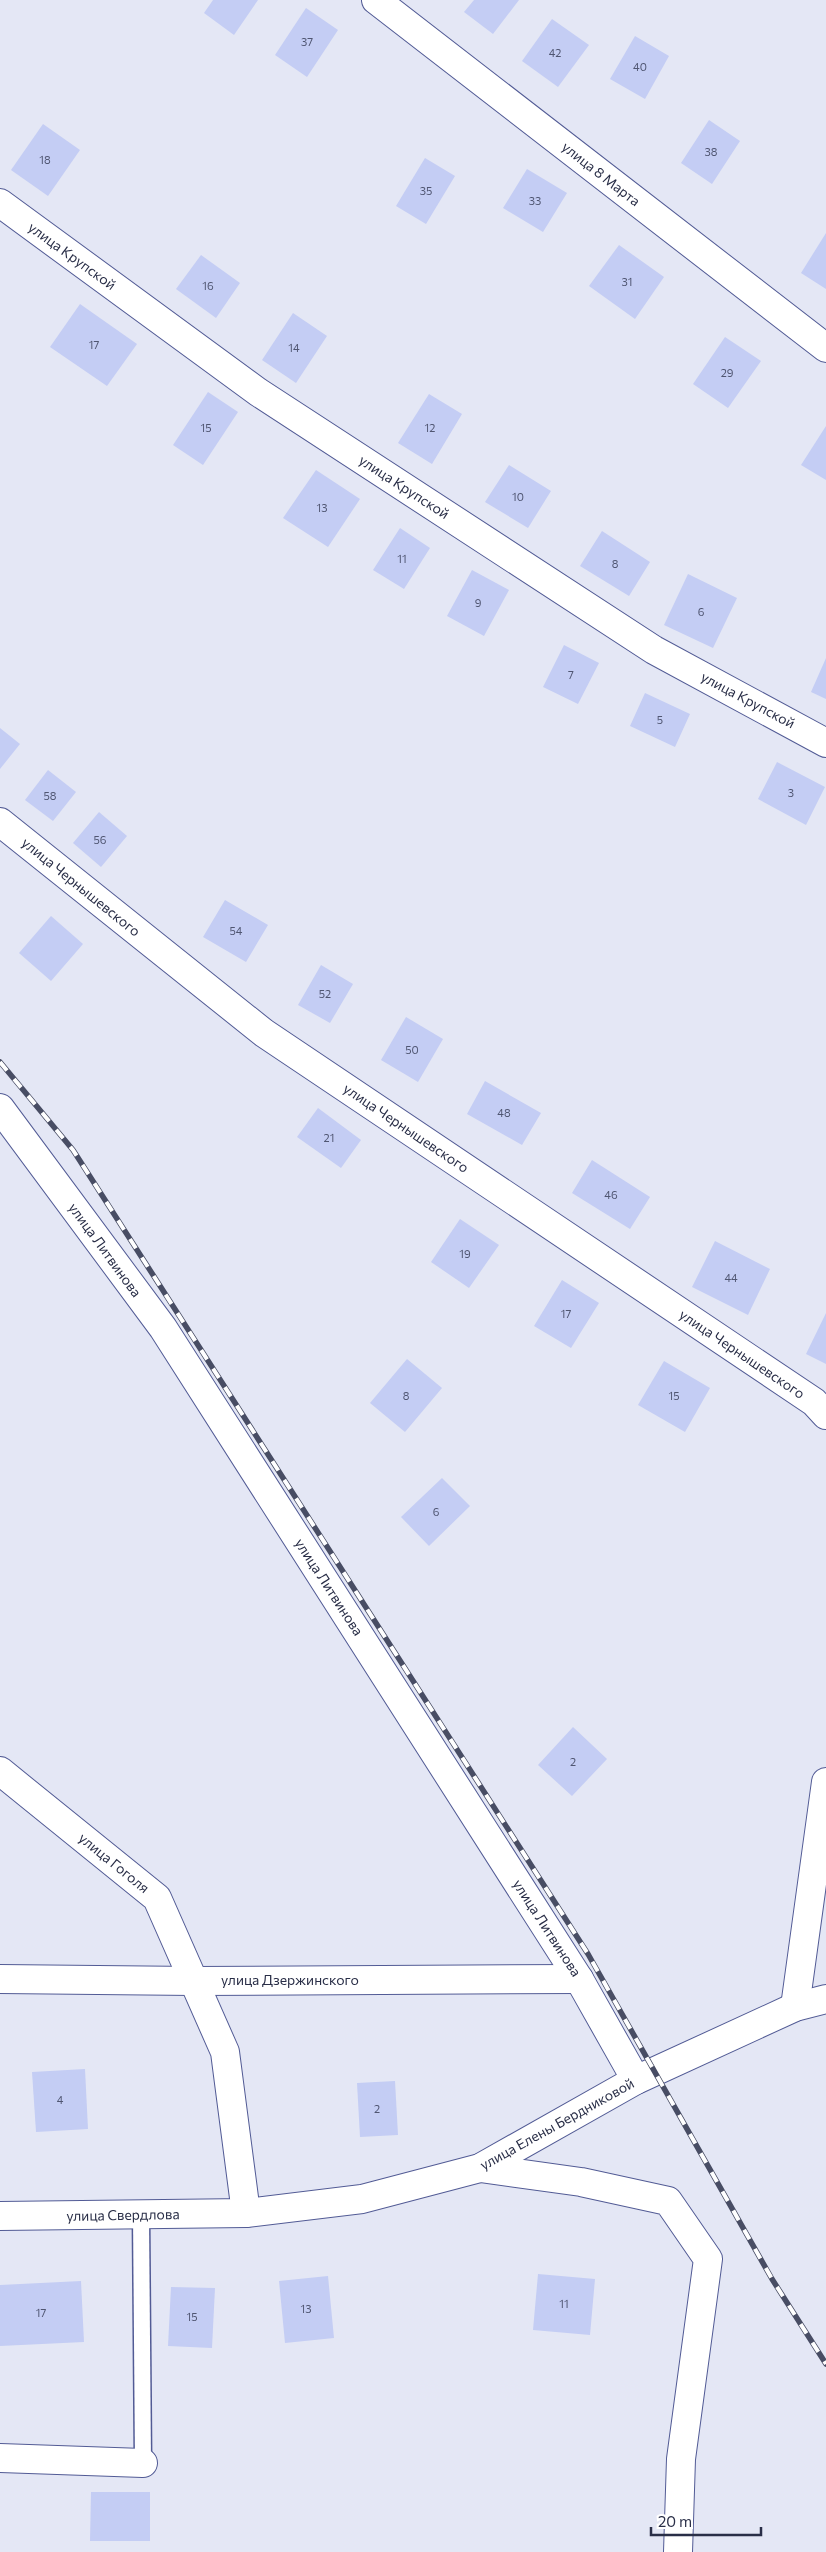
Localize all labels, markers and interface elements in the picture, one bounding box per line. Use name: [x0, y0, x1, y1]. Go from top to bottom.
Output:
house number: 37: [301, 35, 313, 48]
house number: 42: [549, 46, 561, 59]
house number: 40: [633, 60, 647, 73]
street label: улица 8 Марта: [559, 138, 644, 209]
house number: 38: [705, 145, 718, 158]
house number: 18: [39, 153, 51, 166]
house number: 35: [420, 184, 432, 197]
house number: 33: [529, 194, 541, 207]
street label: улица Крупской: [25, 218, 119, 293]
house number: 31: [622, 275, 632, 288]
house number: 16: [202, 279, 214, 292]
house number: 17: [89, 338, 99, 351]
house number: 14: [288, 341, 300, 354]
house number: 29: [721, 366, 734, 379]
house number: 15: [200, 421, 212, 434]
house number: 12: [425, 421, 435, 434]
street label: улица Крупской: [356, 451, 453, 522]
house number: 10: [512, 490, 524, 503]
house number: 13: [317, 501, 327, 514]
house number: 11: [397, 552, 407, 565]
house number: 8: [612, 557, 619, 570]
house number: 9: [475, 596, 482, 609]
house number: 6: [698, 605, 705, 618]
house number: 7: [568, 668, 574, 681]
street label: улица Крупской: [698, 668, 798, 731]
house number: 5: [657, 713, 663, 726]
house number: 3: [788, 786, 794, 799]
house number: 58: [44, 789, 57, 802]
house number: 56: [94, 833, 107, 846]
street label: улица Чернышевского: [19, 834, 144, 940]
house number: 54: [230, 924, 243, 937]
house number: 52: [319, 987, 331, 1000]
house number: 50: [405, 1043, 419, 1056]
street label: улица Чернышевского: [340, 1079, 472, 1176]
house number: 48: [497, 1106, 511, 1119]
house number: 21: [324, 1131, 334, 1144]
house number: 46: [604, 1188, 618, 1201]
street label: улица Литвинова: [65, 1199, 145, 1300]
house number: 19: [459, 1247, 471, 1260]
house number: 44: [724, 1271, 738, 1284]
street label: улица Чернышевского: [676, 1305, 808, 1402]
house number: 17: [561, 1307, 571, 1320]
house number: 8: [403, 1389, 410, 1402]
house number: 15: [668, 1389, 680, 1402]
house number: 6: [433, 1505, 440, 1518]
street label: улица Литвинова: [292, 1535, 367, 1639]
house number: 2: [570, 1755, 576, 1768]
street label: улица Гоголя: [76, 1829, 153, 1896]
street label: улица Литвинова: [510, 1876, 585, 1980]
street label: улица Дзержинского: [221, 1971, 359, 1988]
street label: улица Елены Бердниковой: [477, 2074, 637, 2173]
house number: 4: [57, 2093, 64, 2106]
house number: 2: [374, 2102, 380, 2115]
street label: улица Свердлова: [66, 2205, 180, 2224]
house number: 11: [559, 2297, 569, 2310]
house number: 13: [301, 2302, 311, 2315]
house number: 17: [36, 2306, 46, 2319]
house number: 15: [186, 2310, 198, 2323]
scale bar: [651, 2504, 761, 2536]
text: 20 m: [658, 2512, 692, 2530]

